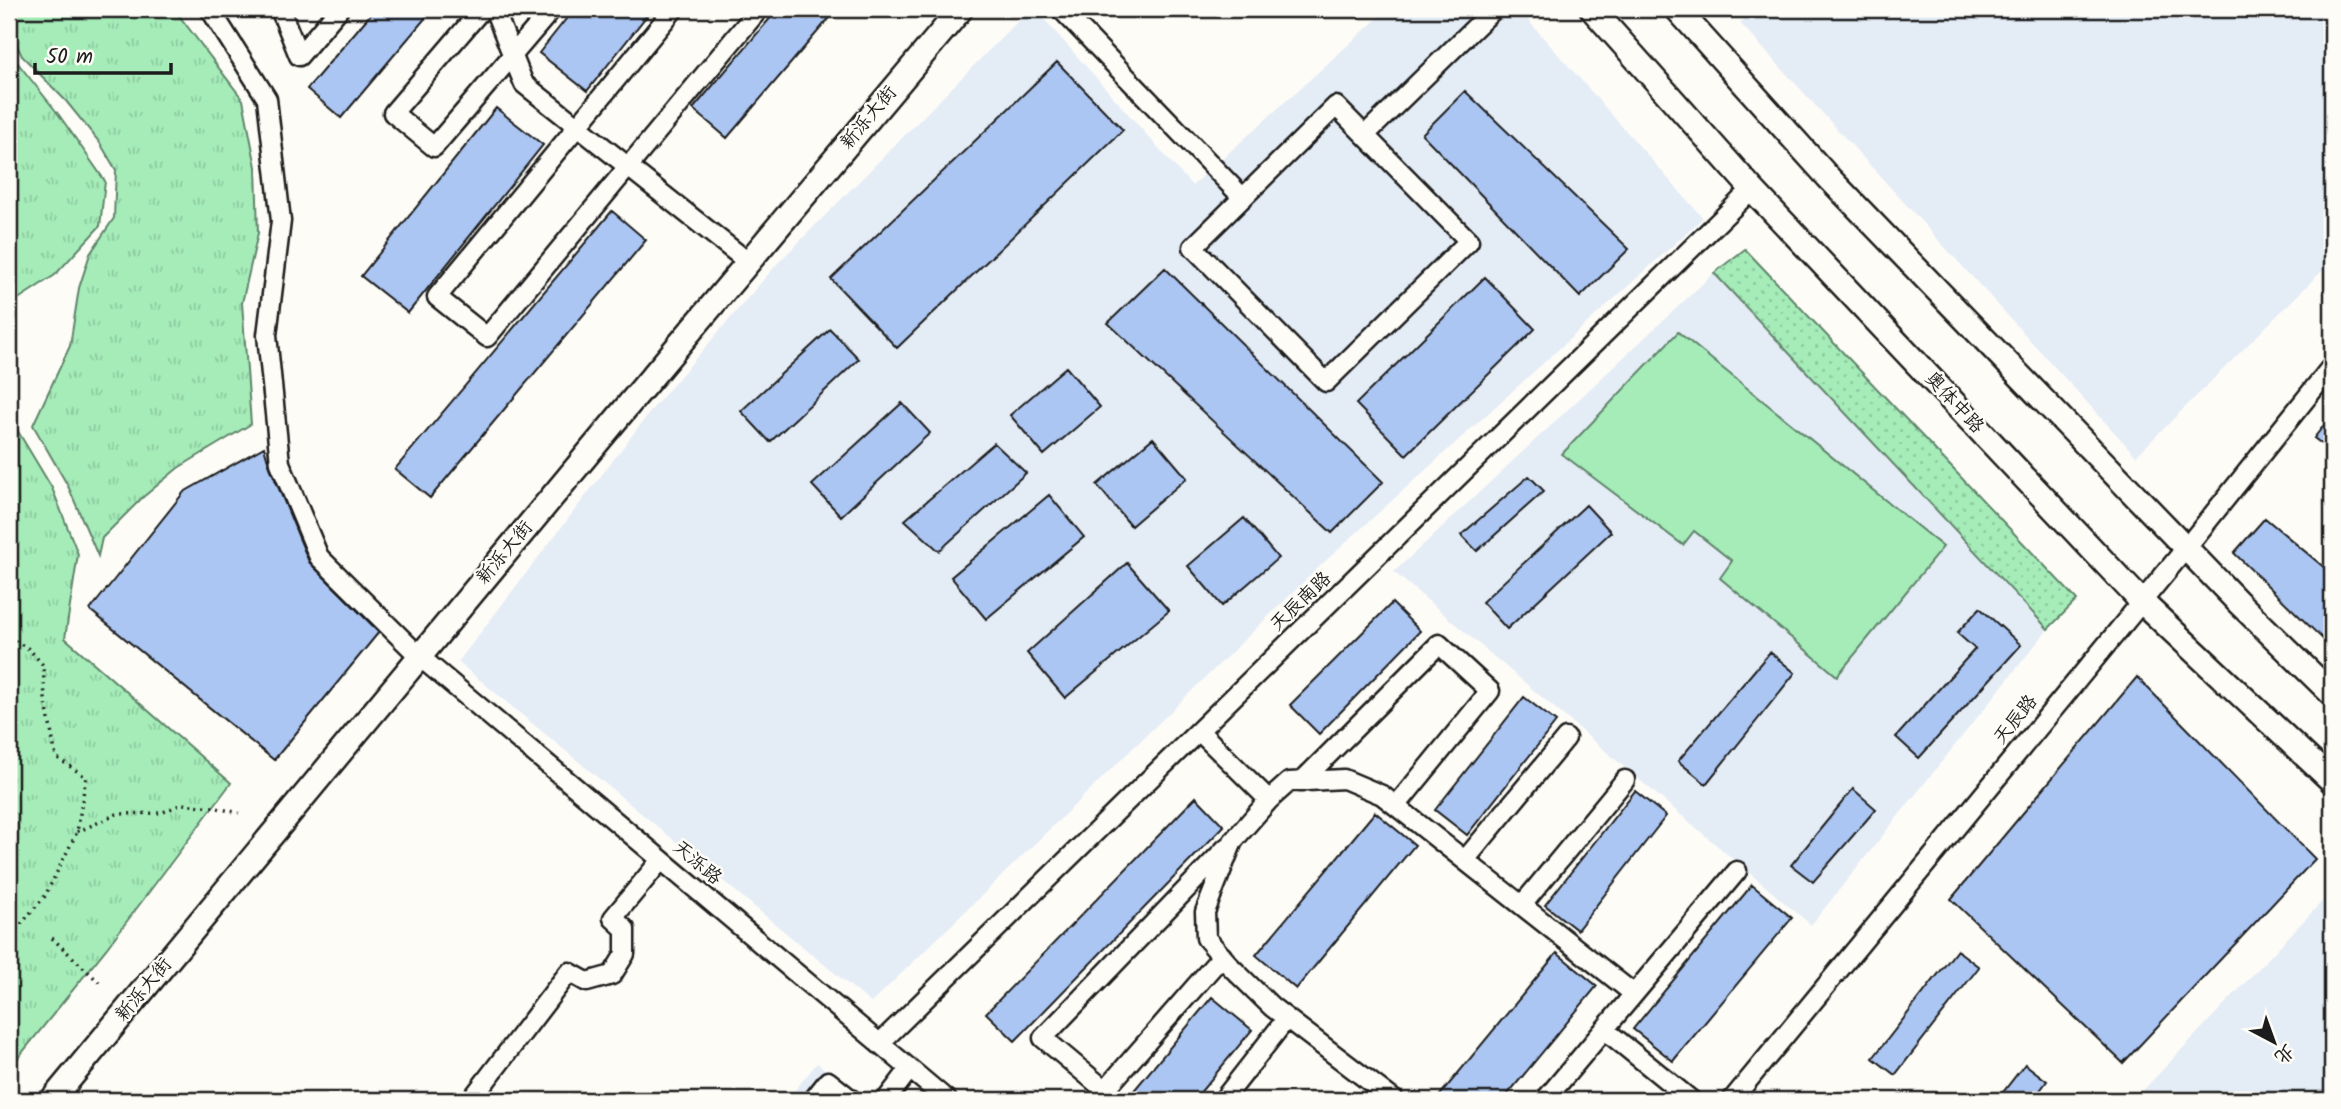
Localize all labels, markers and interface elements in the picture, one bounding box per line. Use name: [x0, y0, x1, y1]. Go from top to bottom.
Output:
scale bar: [35, 32, 172, 76]
text: 50 m: [46, 41, 93, 74]
street label: 新泺大街: [833, 79, 905, 157]
street label: 奥体中路: [1917, 365, 1991, 441]
street label: 新泺大街: [469, 514, 541, 592]
street label: 天辰南路: [1263, 565, 1339, 639]
street label: 天辰路: [1986, 688, 2046, 752]
street label: 天泺路: [666, 833, 728, 893]
street label: 新泺大街: [108, 951, 180, 1029]
north arrow: [2240, 1007, 2310, 1078]
text: 北: [2267, 1036, 2301, 1071]

